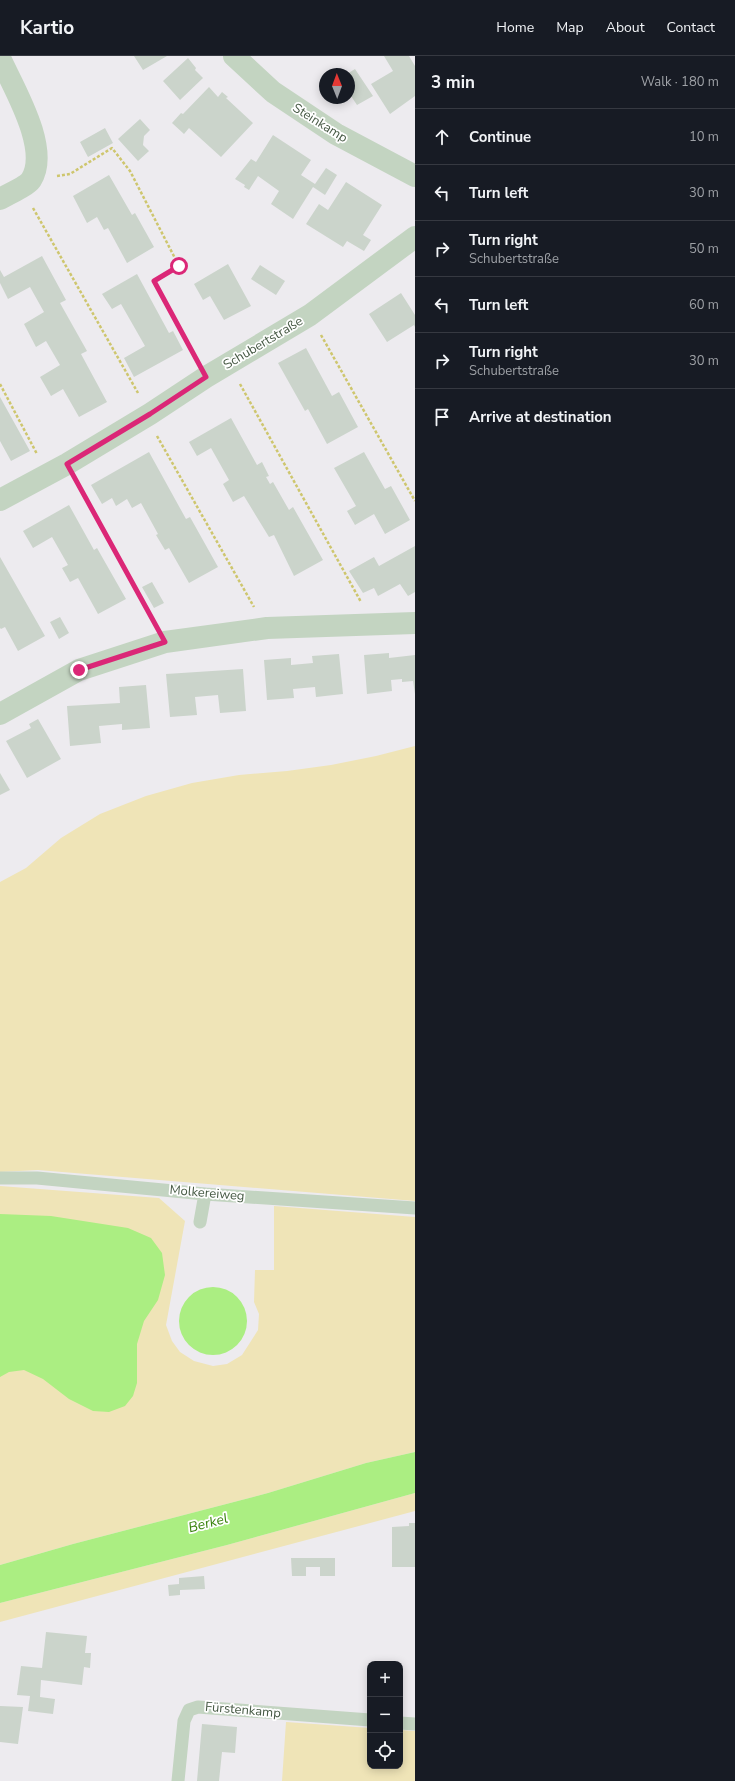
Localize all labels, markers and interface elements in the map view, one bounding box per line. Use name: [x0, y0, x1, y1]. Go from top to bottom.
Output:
text: Kartio: [20, 15, 74, 41]
text: Home: [496, 18, 534, 37]
text: Map: [556, 18, 584, 37]
text: About: [606, 18, 645, 37]
text: Contact: [667, 18, 715, 37]
north arrow: [319, 68, 355, 104]
text: 3 min: [431, 71, 475, 94]
text: Walk · 180 m: [641, 73, 719, 91]
street label: Steinkamp: [289, 99, 351, 147]
icon: ahead: [431, 126, 453, 148]
text: Continue: [469, 127, 531, 147]
text: 10 m: [689, 128, 719, 146]
icon: left: [431, 182, 453, 204]
text: Turn left: [469, 183, 528, 203]
text: 30 m: [689, 184, 719, 202]
text: Turn right: [469, 230, 538, 250]
icon: right: [431, 238, 453, 260]
text: 50 m: [689, 240, 719, 258]
text: Schubertstraße: [469, 250, 559, 268]
route start: [170, 257, 188, 275]
icon: left: [431, 294, 453, 316]
text: Turn left: [469, 295, 528, 315]
text: 60 m: [689, 296, 719, 314]
street label: Schubertstraße: [220, 312, 306, 374]
text: Turn right: [469, 342, 538, 362]
icon: right: [431, 350, 453, 372]
text: 30 m: [689, 352, 719, 370]
text: Schubertstraße: [469, 362, 559, 380]
icon: arrive: [431, 406, 453, 428]
text: Arrive at destination: [469, 407, 612, 427]
route end: [70, 661, 88, 679]
street label: Molkereiweg: [169, 1181, 245, 1205]
water label: Berkel: [186, 1509, 230, 1537]
map controls: [367, 1661, 403, 1769]
button: +: [367, 1661, 403, 1697]
button: −: [367, 1697, 403, 1733]
street label: Fürstenkamp: [204, 1698, 282, 1722]
button: locate: [367, 1733, 403, 1769]

